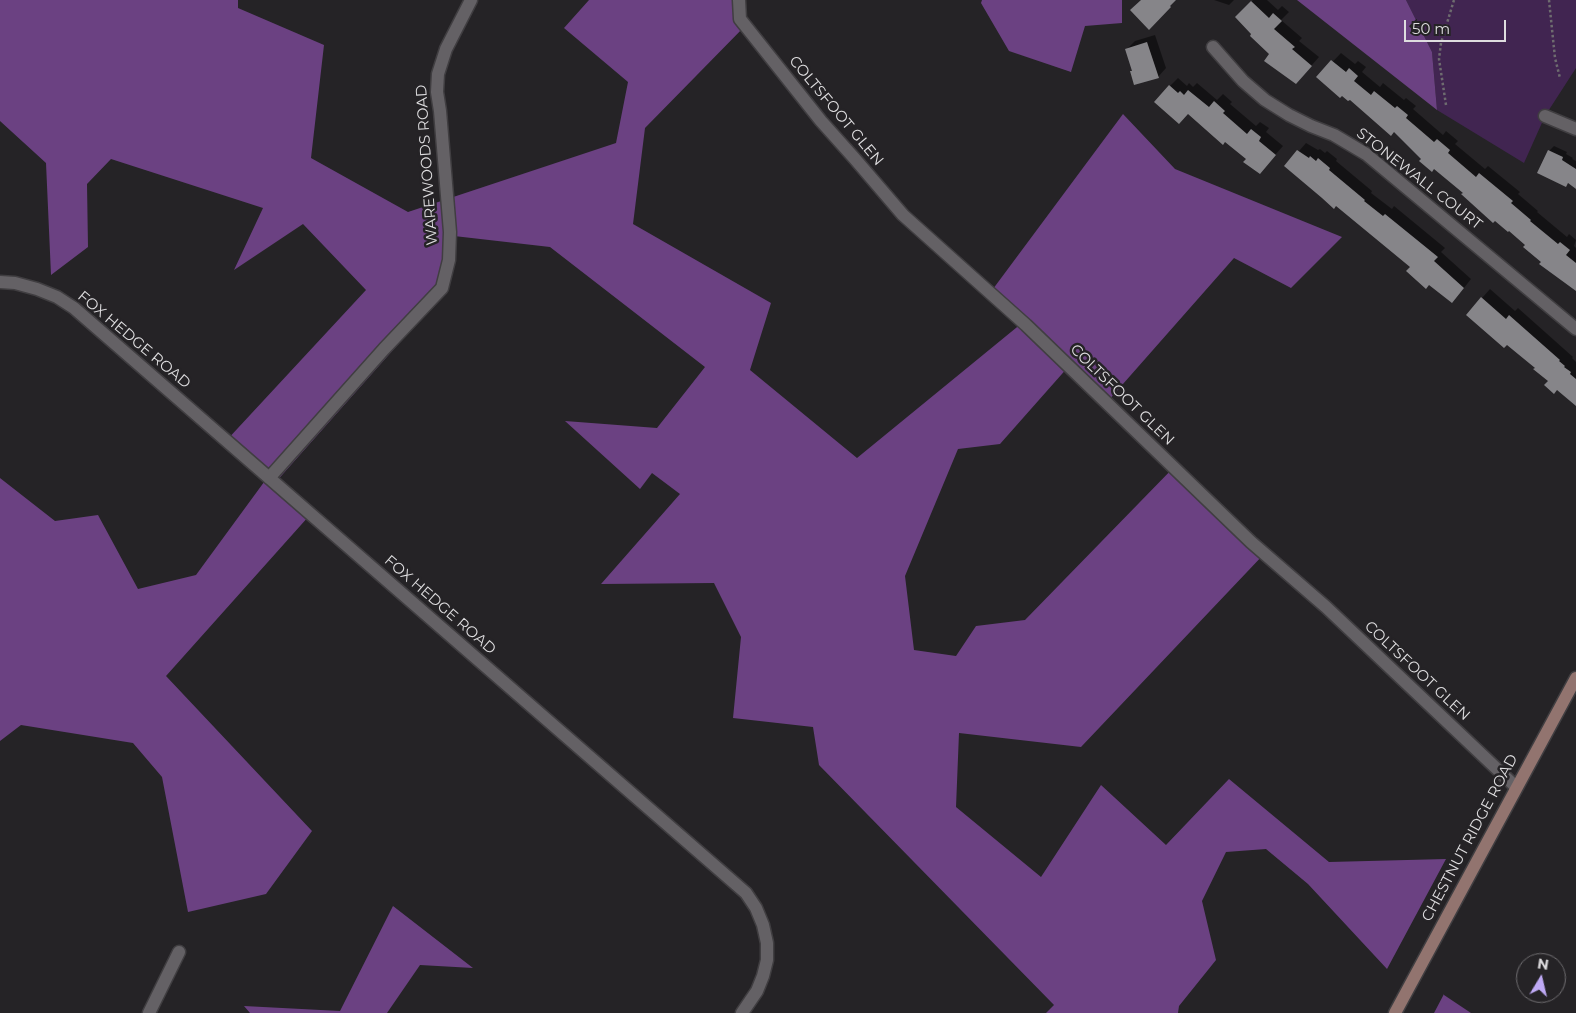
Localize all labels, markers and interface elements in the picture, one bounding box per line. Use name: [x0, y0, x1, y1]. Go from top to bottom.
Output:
scale bar: [1406, 10, 1508, 42]
text: 50 m: [1412, 19, 1450, 38]
street label: COLTSFOOT GLEN: [785, 53, 887, 169]
street label: WAREWOODS ROAD: [412, 84, 442, 246]
street label: STONEWALL COURT: [1353, 124, 1485, 234]
street label: FOX HEDGE ROAD: [74, 287, 194, 393]
street label: COLTSFOOT GLEN: [1066, 341, 1178, 449]
street label: FOX HEDGE ROAD: [381, 552, 499, 658]
street label: COLTSFOOT GLEN: [1361, 617, 1473, 725]
street label: CHESTNUT RIDGE ROAD: [1418, 751, 1522, 925]
north arrow: [1516, 953, 1566, 1003]
text: N: [1536, 954, 1550, 974]

